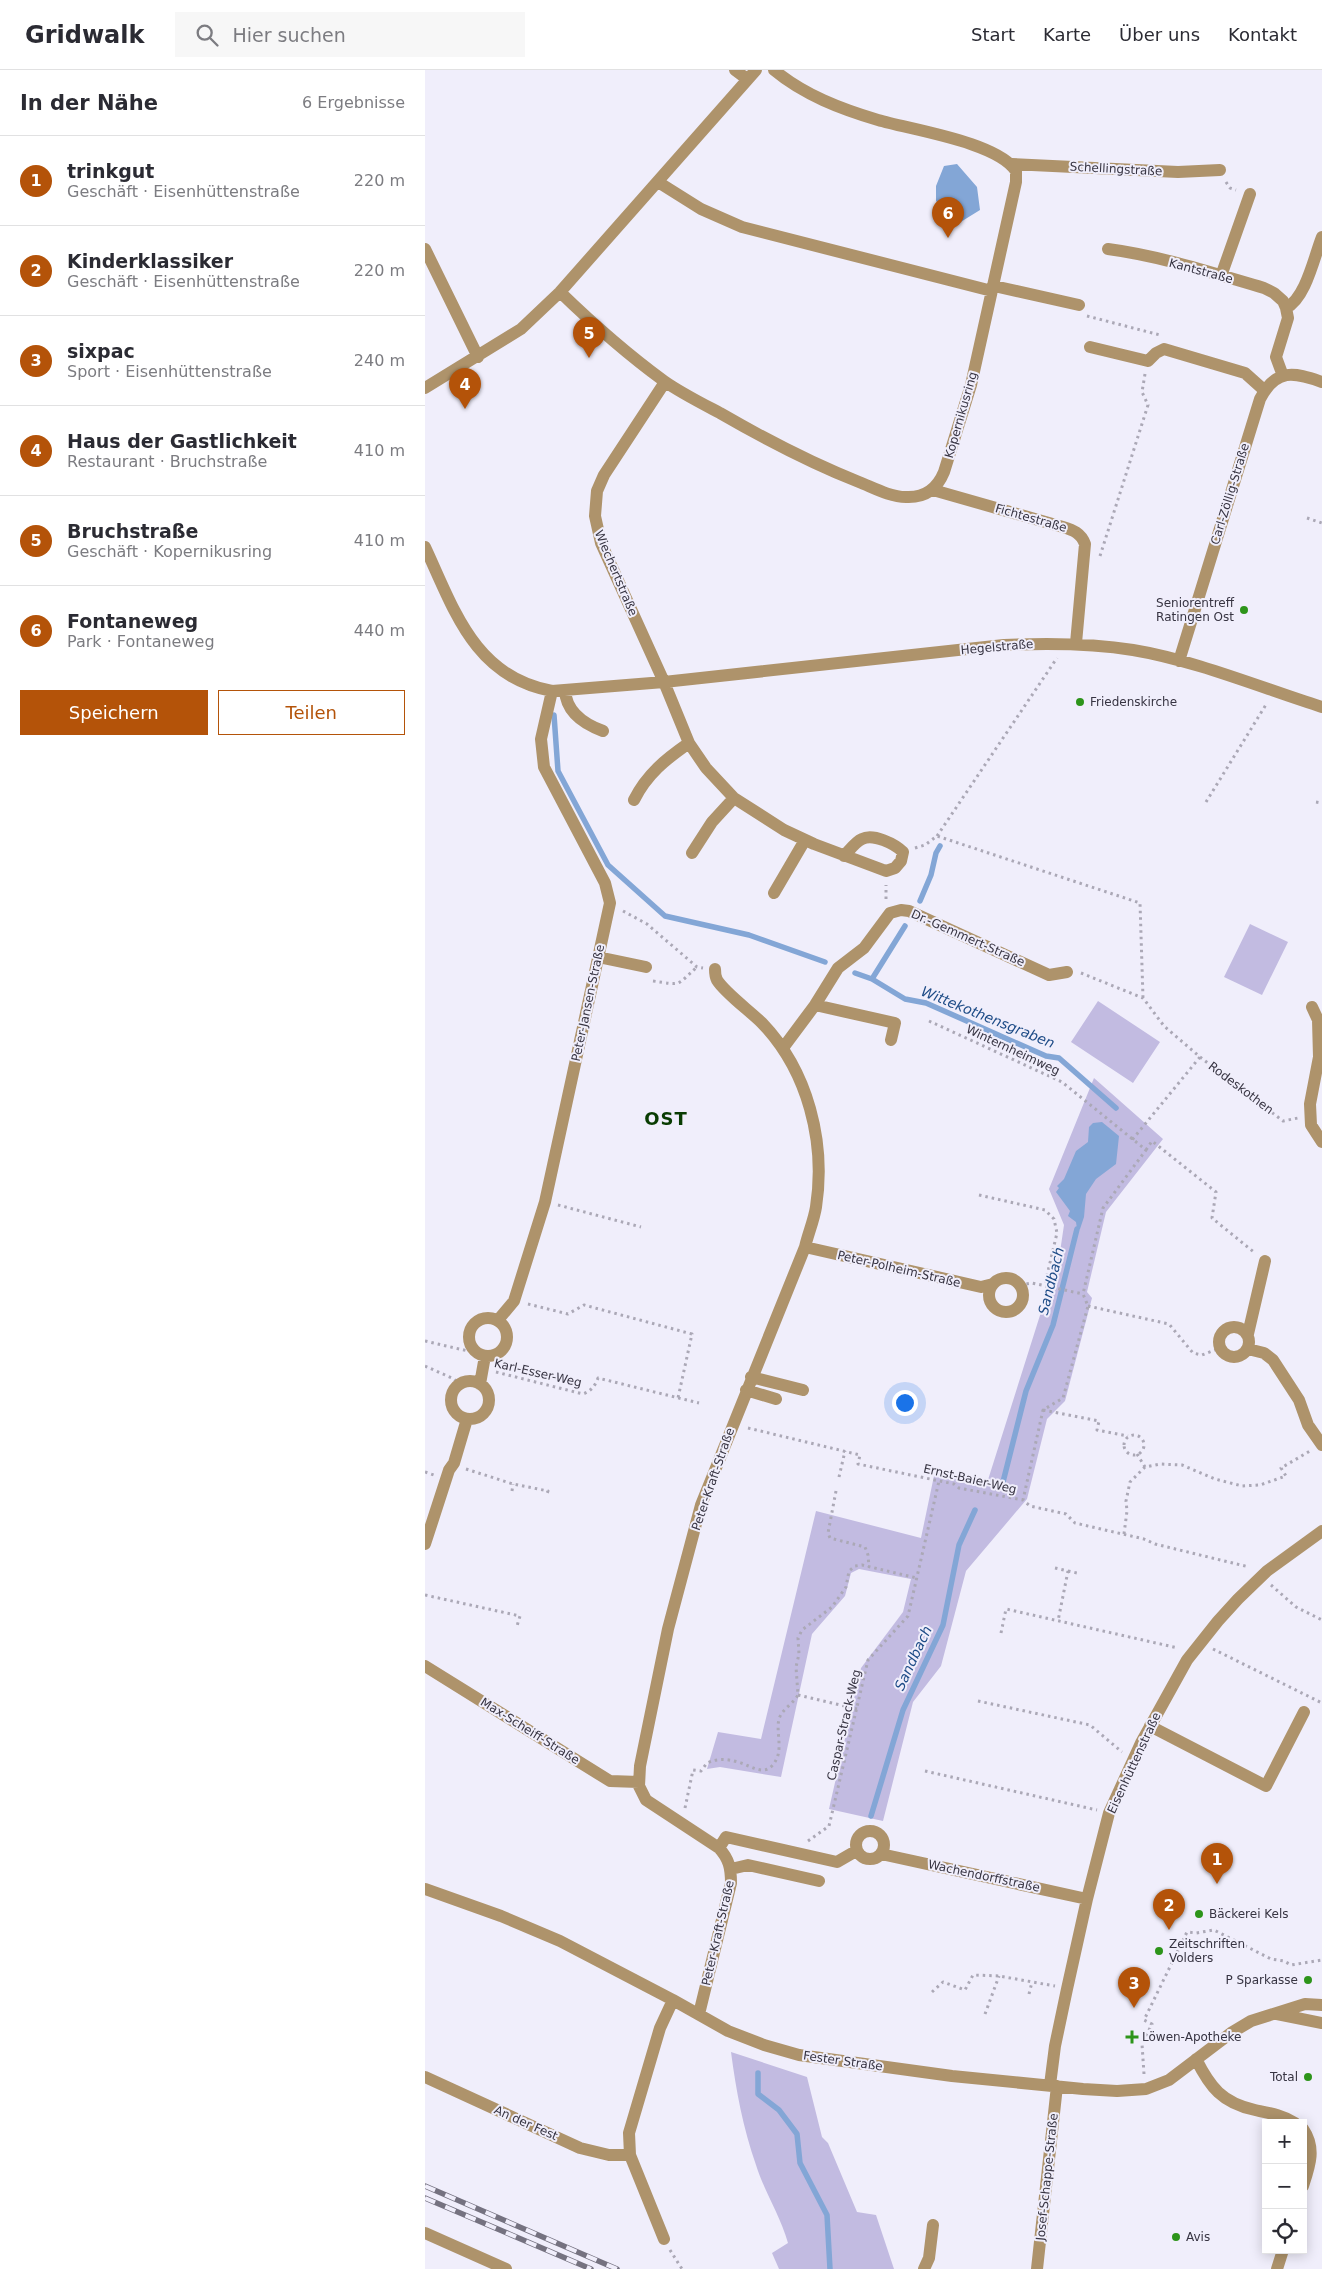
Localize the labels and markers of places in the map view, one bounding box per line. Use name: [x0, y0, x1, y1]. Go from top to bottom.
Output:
pin: 6: [932, 197, 964, 238]
pin: 5: [573, 317, 605, 358]
pin: 4: [449, 368, 481, 409]
place label: Seniorentreff Ratingen Ost: [1156, 596, 1235, 624]
marker: Seniorentreff Ratingen Ost: [1238, 604, 1250, 616]
place label: Friedenskirche: [1090, 695, 1177, 709]
marker: Friedenskirche: [1074, 696, 1086, 708]
pin: 1: [1201, 1843, 1233, 1884]
pin: 2: [1153, 1889, 1185, 1930]
place label: Bäckerei Kels: [1209, 1907, 1289, 1921]
marker: Bäckerei Kels: [1193, 1908, 1205, 1920]
place label: Zeitschriften Volders: [1169, 1937, 1245, 1965]
marker: Zeitschriften Volders: [1153, 1945, 1165, 1957]
pin: 3: [1118, 1967, 1150, 2008]
place label: P Sparkasse: [1225, 1973, 1298, 1987]
marker: P Sparkasse: [1302, 1974, 1314, 1986]
place label: Löwen-Apotheke: [1142, 2030, 1241, 2044]
marker: Löwen-Apotheke: [1126, 2031, 1138, 2043]
place label: Total: [1269, 2070, 1298, 2084]
marker: Total: [1302, 2071, 1314, 2083]
place label: Avis: [1186, 2230, 1210, 2244]
marker: Avis: [1170, 2231, 1182, 2243]

